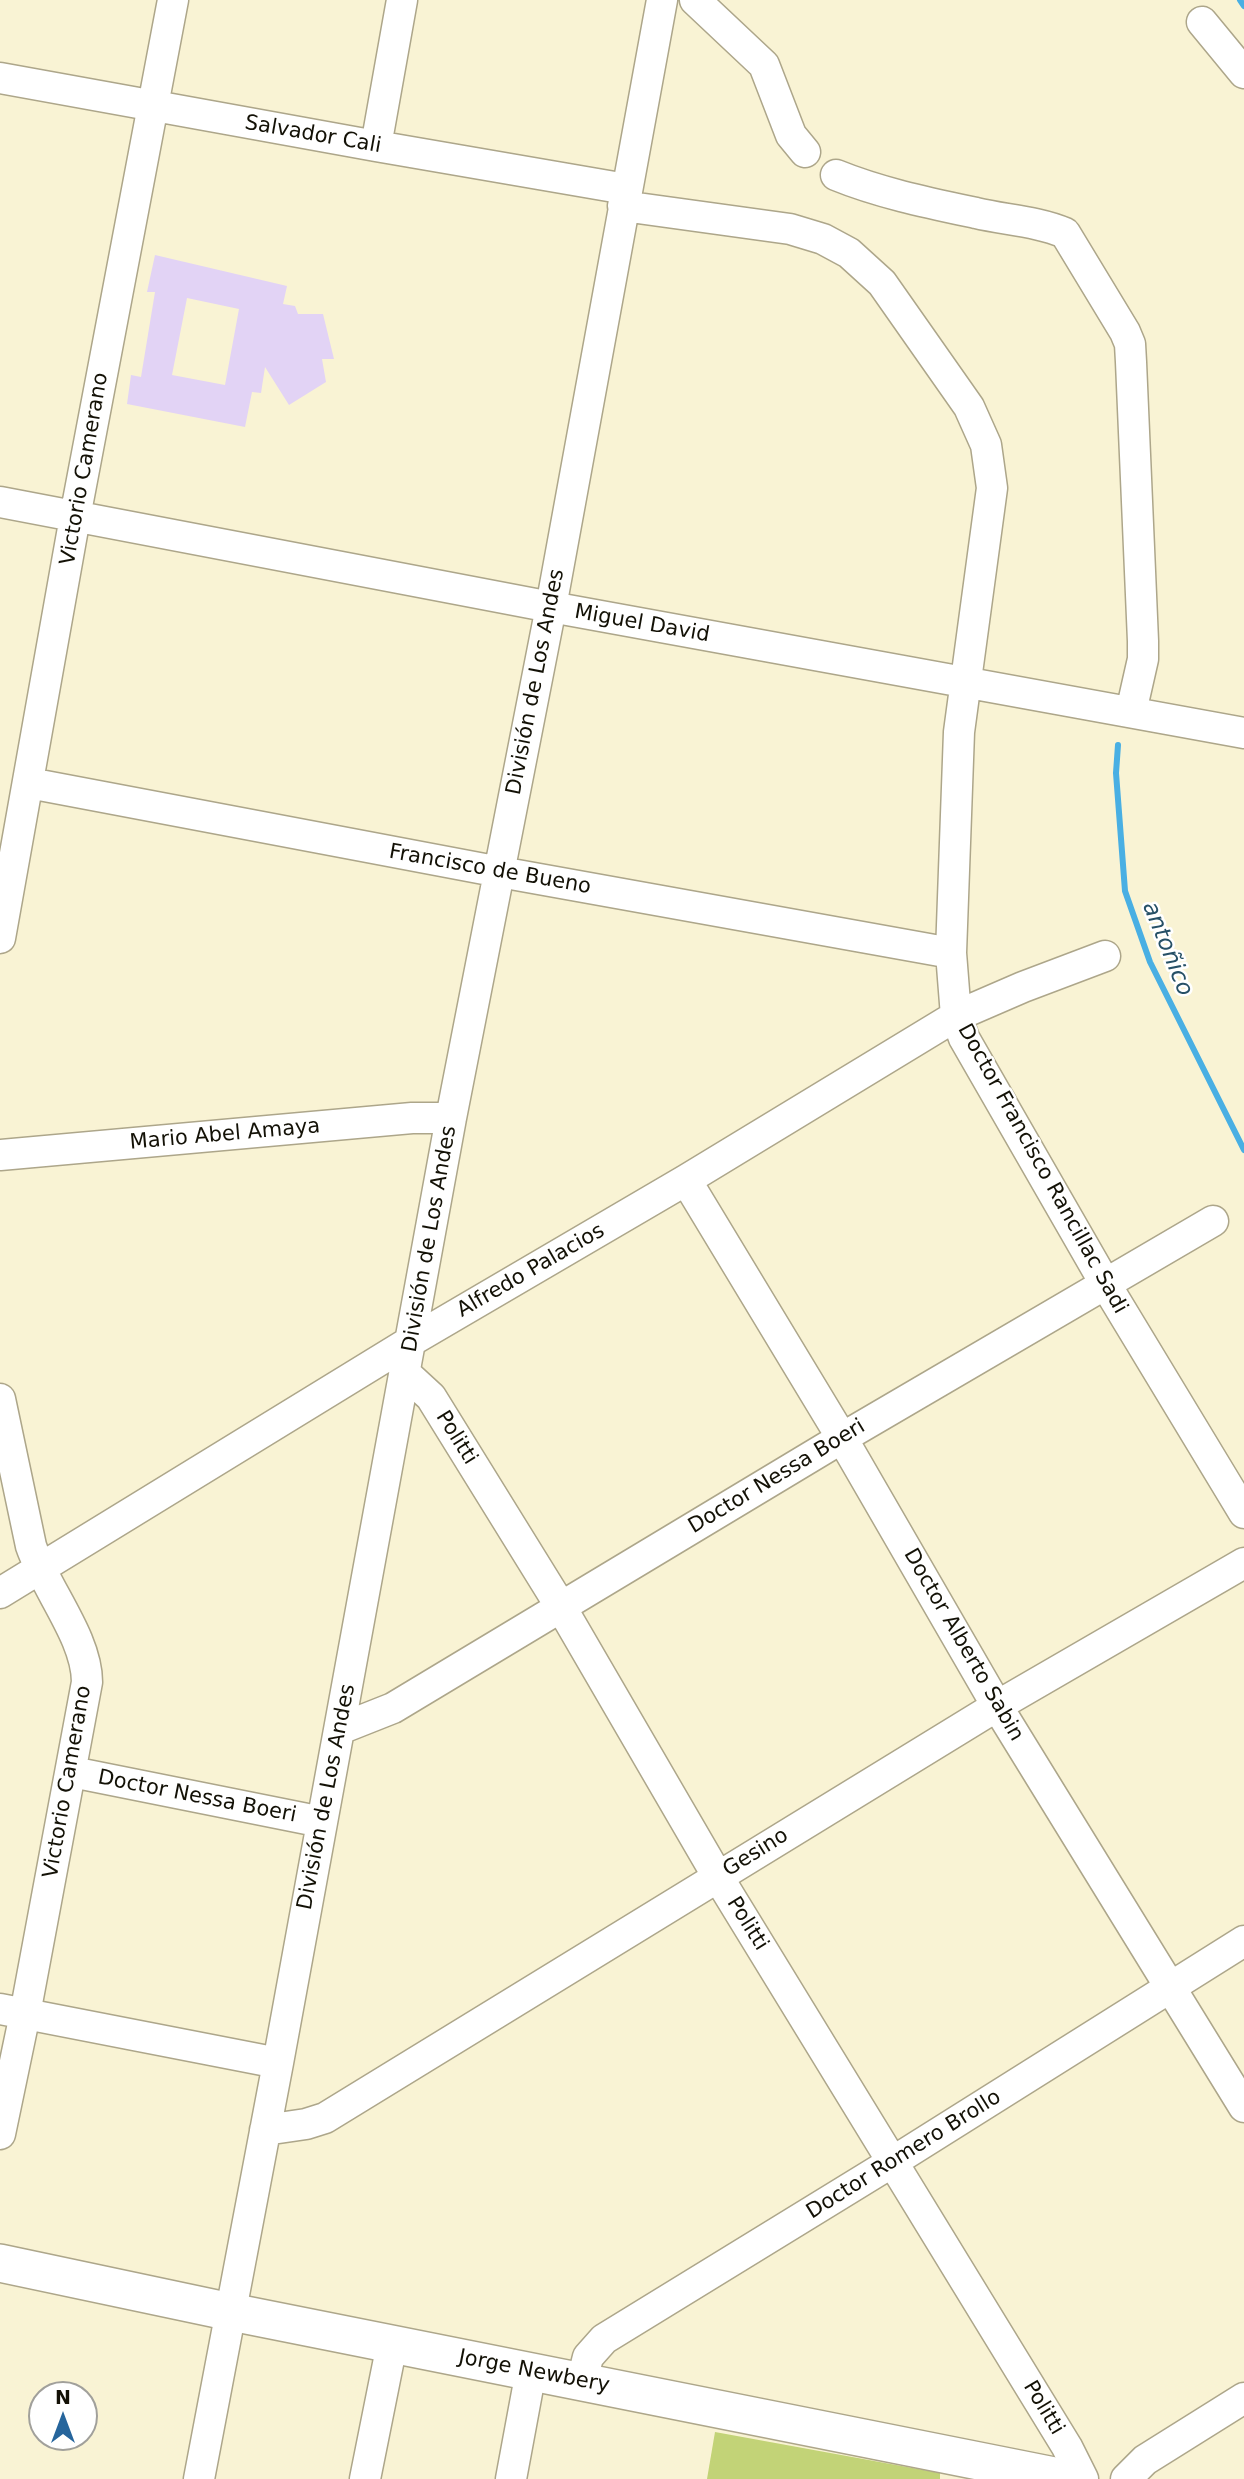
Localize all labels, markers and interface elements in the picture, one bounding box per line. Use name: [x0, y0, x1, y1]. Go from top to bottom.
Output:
street label: Salvador Cali: [243, 111, 383, 159]
street label: Victorio Camerano: [56, 371, 114, 567]
street label: División de Los Andes: [502, 567, 570, 797]
street label: Miguel David: [573, 600, 711, 648]
street label: Francisco de Bueno: [387, 840, 593, 900]
water label: antoñico: [1136, 898, 1198, 1000]
street label: Doctor Francisco Rancillac Sadi: [952, 1020, 1132, 1318]
street label: Mario Abel Amaya: [129, 1114, 321, 1156]
street label: División de Los Andes: [398, 1124, 462, 1354]
street label: Alfredo Palacios: [453, 1219, 609, 1323]
street label: Politti: [430, 1406, 482, 1470]
street label: Doctor Nessa Boeri: [684, 1414, 870, 1540]
street label: Doctor Alberto Sabin: [897, 1544, 1029, 1746]
street label: División de Los Andes: [293, 1682, 361, 1912]
street label: Victorio Camerano: [39, 1684, 97, 1880]
street label: Doctor Nessa Boeri: [96, 1765, 298, 1829]
street label: Gesino: [719, 1823, 793, 1883]
street label: Politti: [721, 1892, 773, 1956]
street label: Doctor Romero Brollo: [802, 2085, 1006, 2225]
street label: Jorge Newbery: [456, 2345, 612, 2399]
street label: Politti: [1017, 2376, 1069, 2440]
north arrow: [28, 2381, 98, 2451]
text: N: [55, 2386, 71, 2408]

